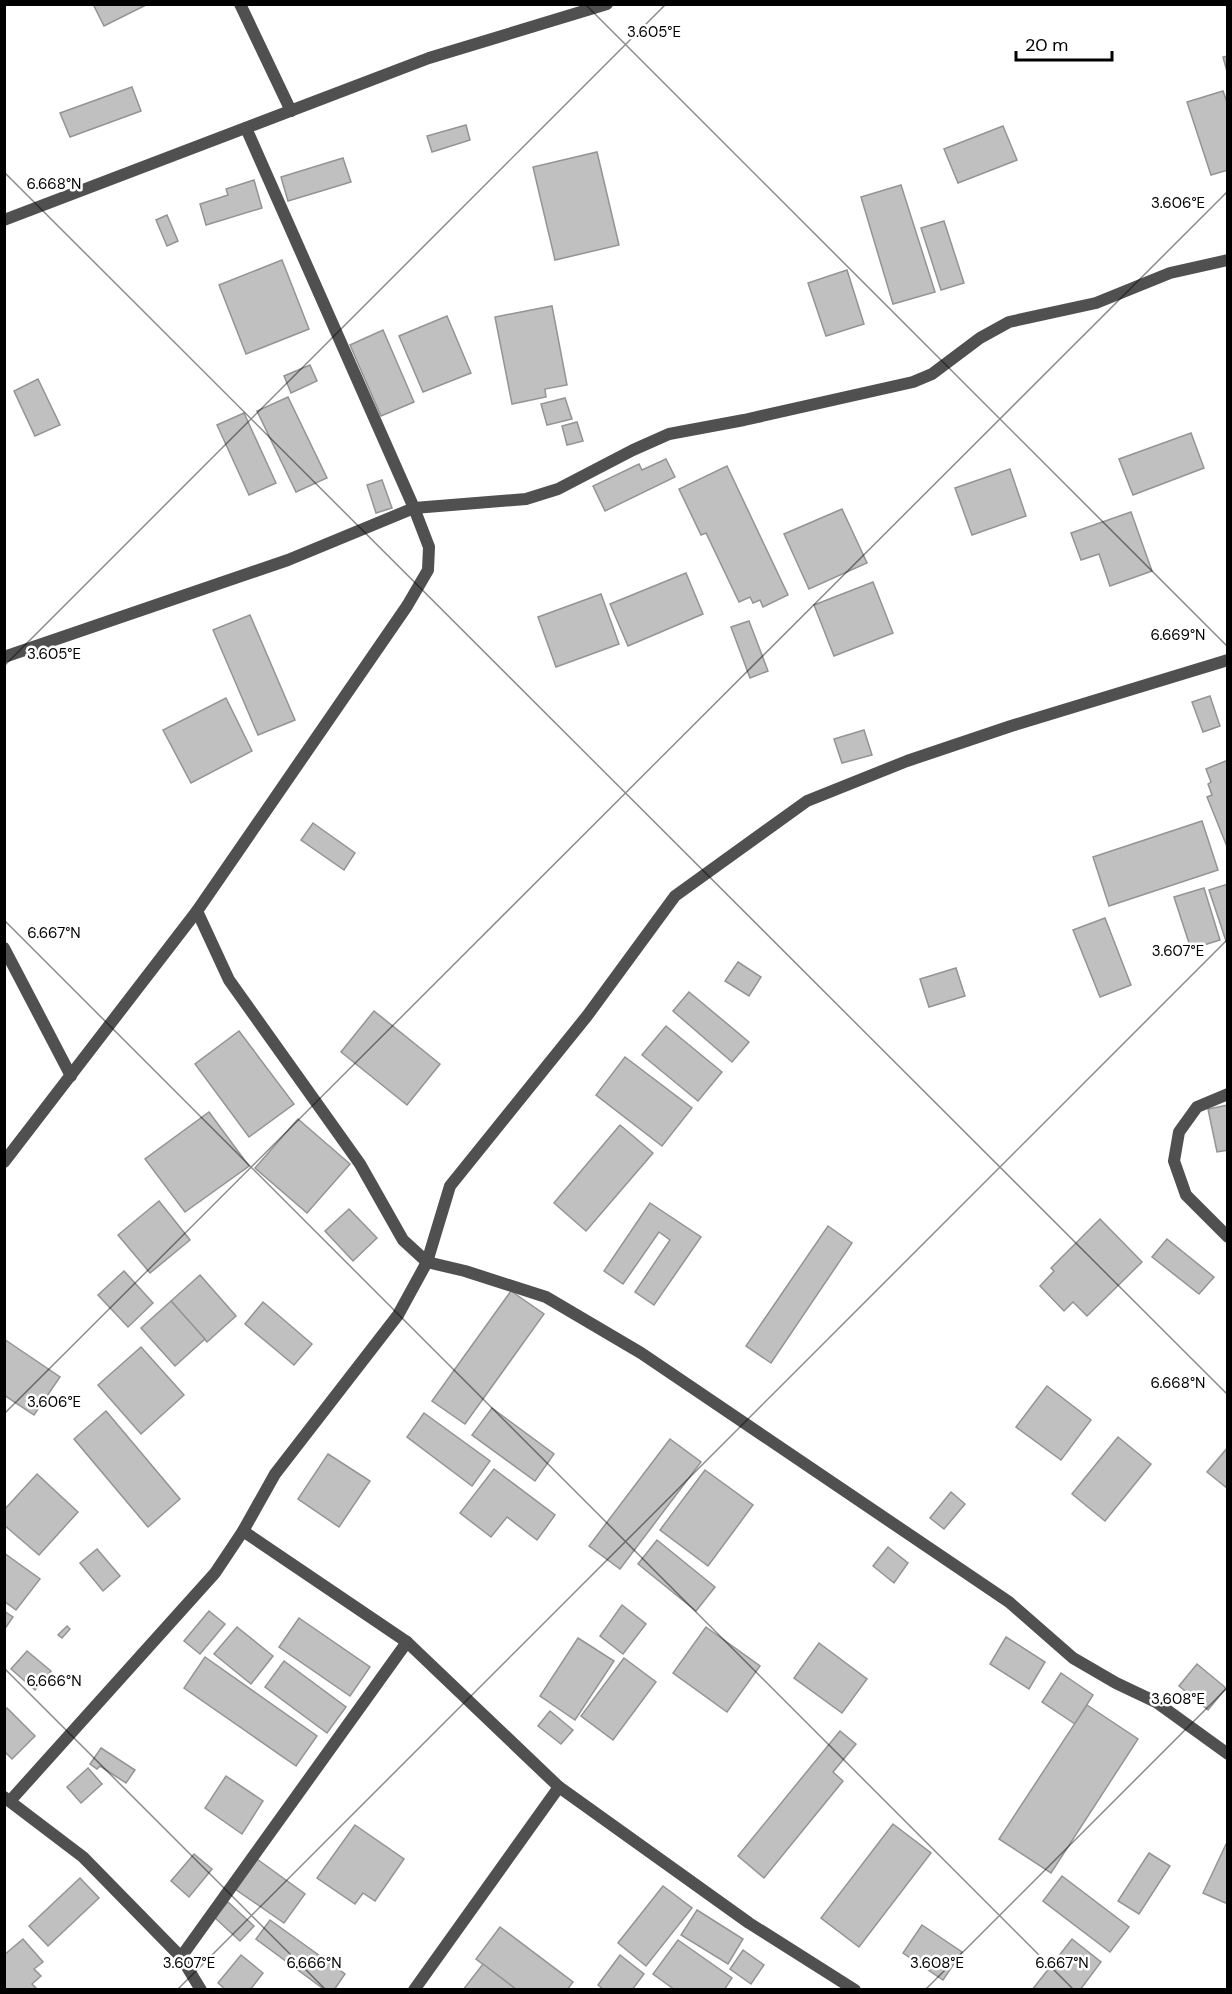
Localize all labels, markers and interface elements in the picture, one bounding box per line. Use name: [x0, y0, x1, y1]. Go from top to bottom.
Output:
text: 3.605°E: [627, 22, 681, 42]
scale bar: [1016, 24, 1112, 62]
text: 20 m: [1025, 33, 1068, 57]
text: 6.668°N: [27, 174, 81, 194]
text: 3.606°E: [1151, 193, 1205, 213]
text: 6.669°N: [1151, 625, 1205, 645]
text: 3.605°E: [27, 644, 81, 664]
text: 6.667°N: [27, 923, 81, 943]
text: 3.607°E: [1152, 941, 1204, 961]
text: 6.668°N: [1151, 1373, 1205, 1393]
text: 3.606°E: [27, 1392, 81, 1412]
text: 6.666°N: [26, 1671, 82, 1691]
text: 3.608°E: [1151, 1689, 1205, 1709]
text: 3.607°E: [163, 1953, 215, 1973]
text: 6.666°N: [286, 1953, 342, 1973]
text: 3.608°E: [910, 1953, 964, 1973]
text: 6.667°N: [1035, 1953, 1089, 1973]

